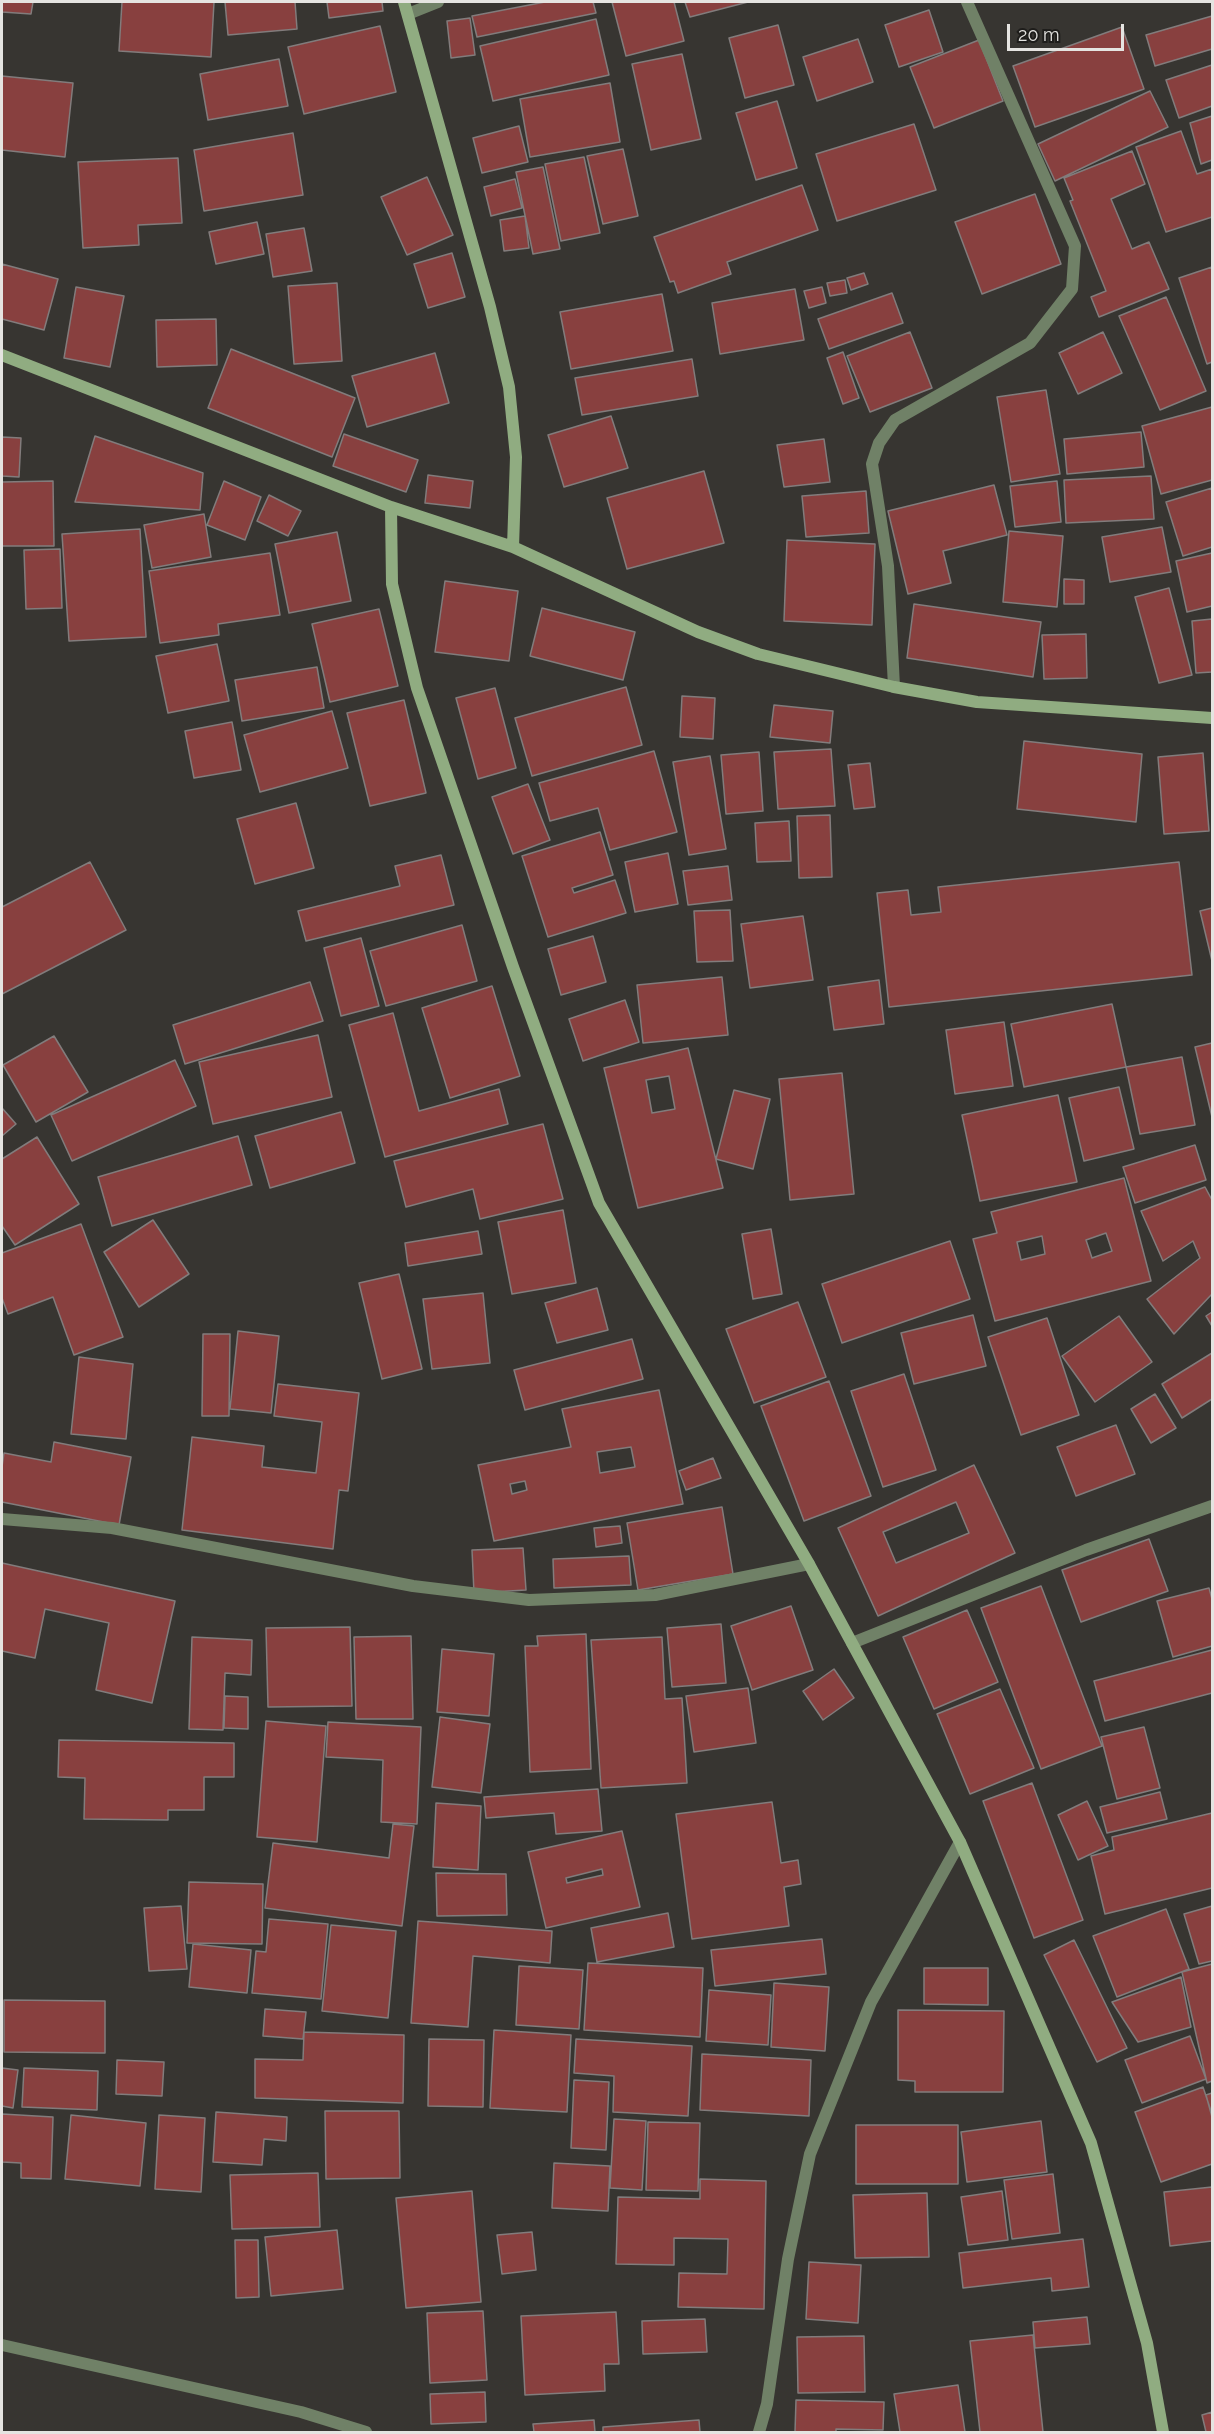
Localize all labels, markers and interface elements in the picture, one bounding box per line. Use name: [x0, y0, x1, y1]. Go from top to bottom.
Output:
scale bar: [1010, 12, 1127, 50]
text: 20 m: [1018, 24, 1060, 45]

